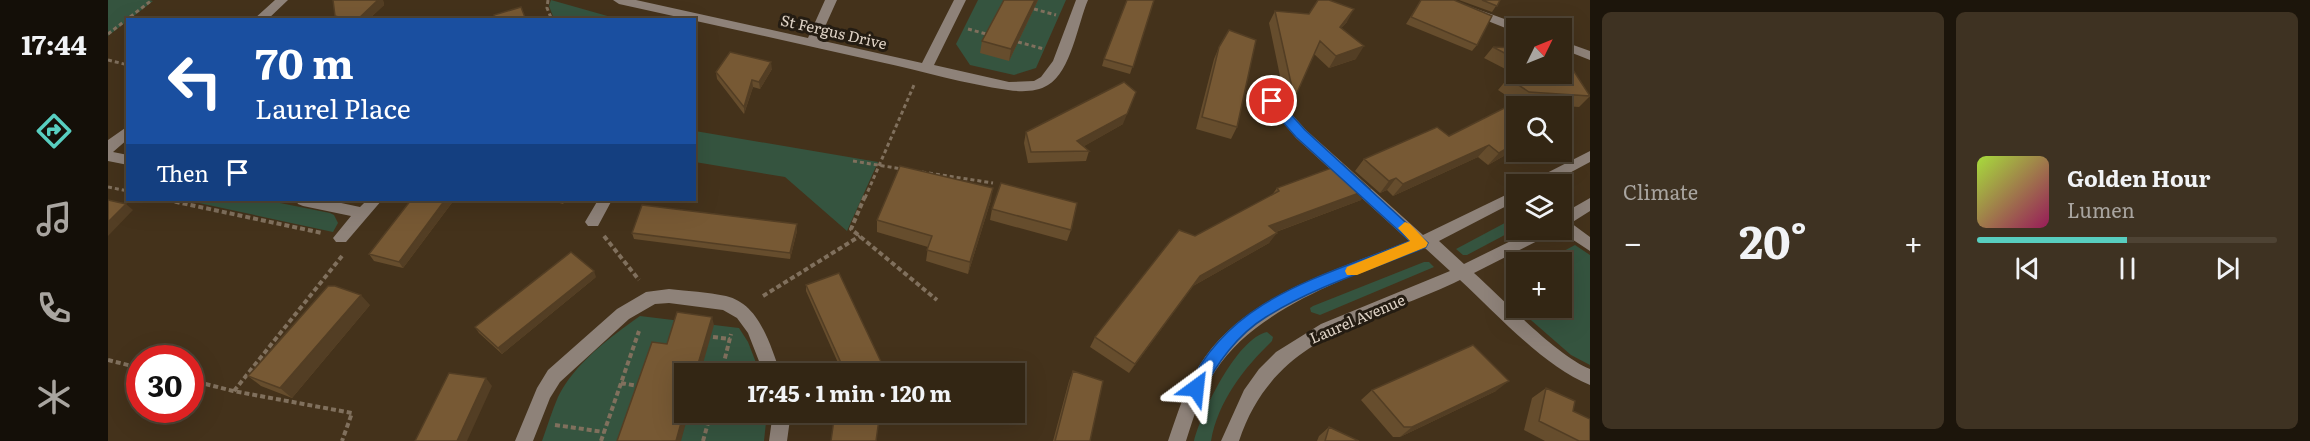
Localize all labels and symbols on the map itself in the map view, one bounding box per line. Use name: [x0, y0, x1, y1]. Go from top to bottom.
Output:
street label: St Fergus Drive: [779, 8, 890, 54]
north arrow: [1506, 18, 1572, 84]
pin: [1246, 75, 1297, 126]
street label: Laurel Avenue: [1306, 287, 1409, 349]
speed limit sign: 30: [126, 345, 204, 423]
position arrow: [1164, 356, 1228, 420]

